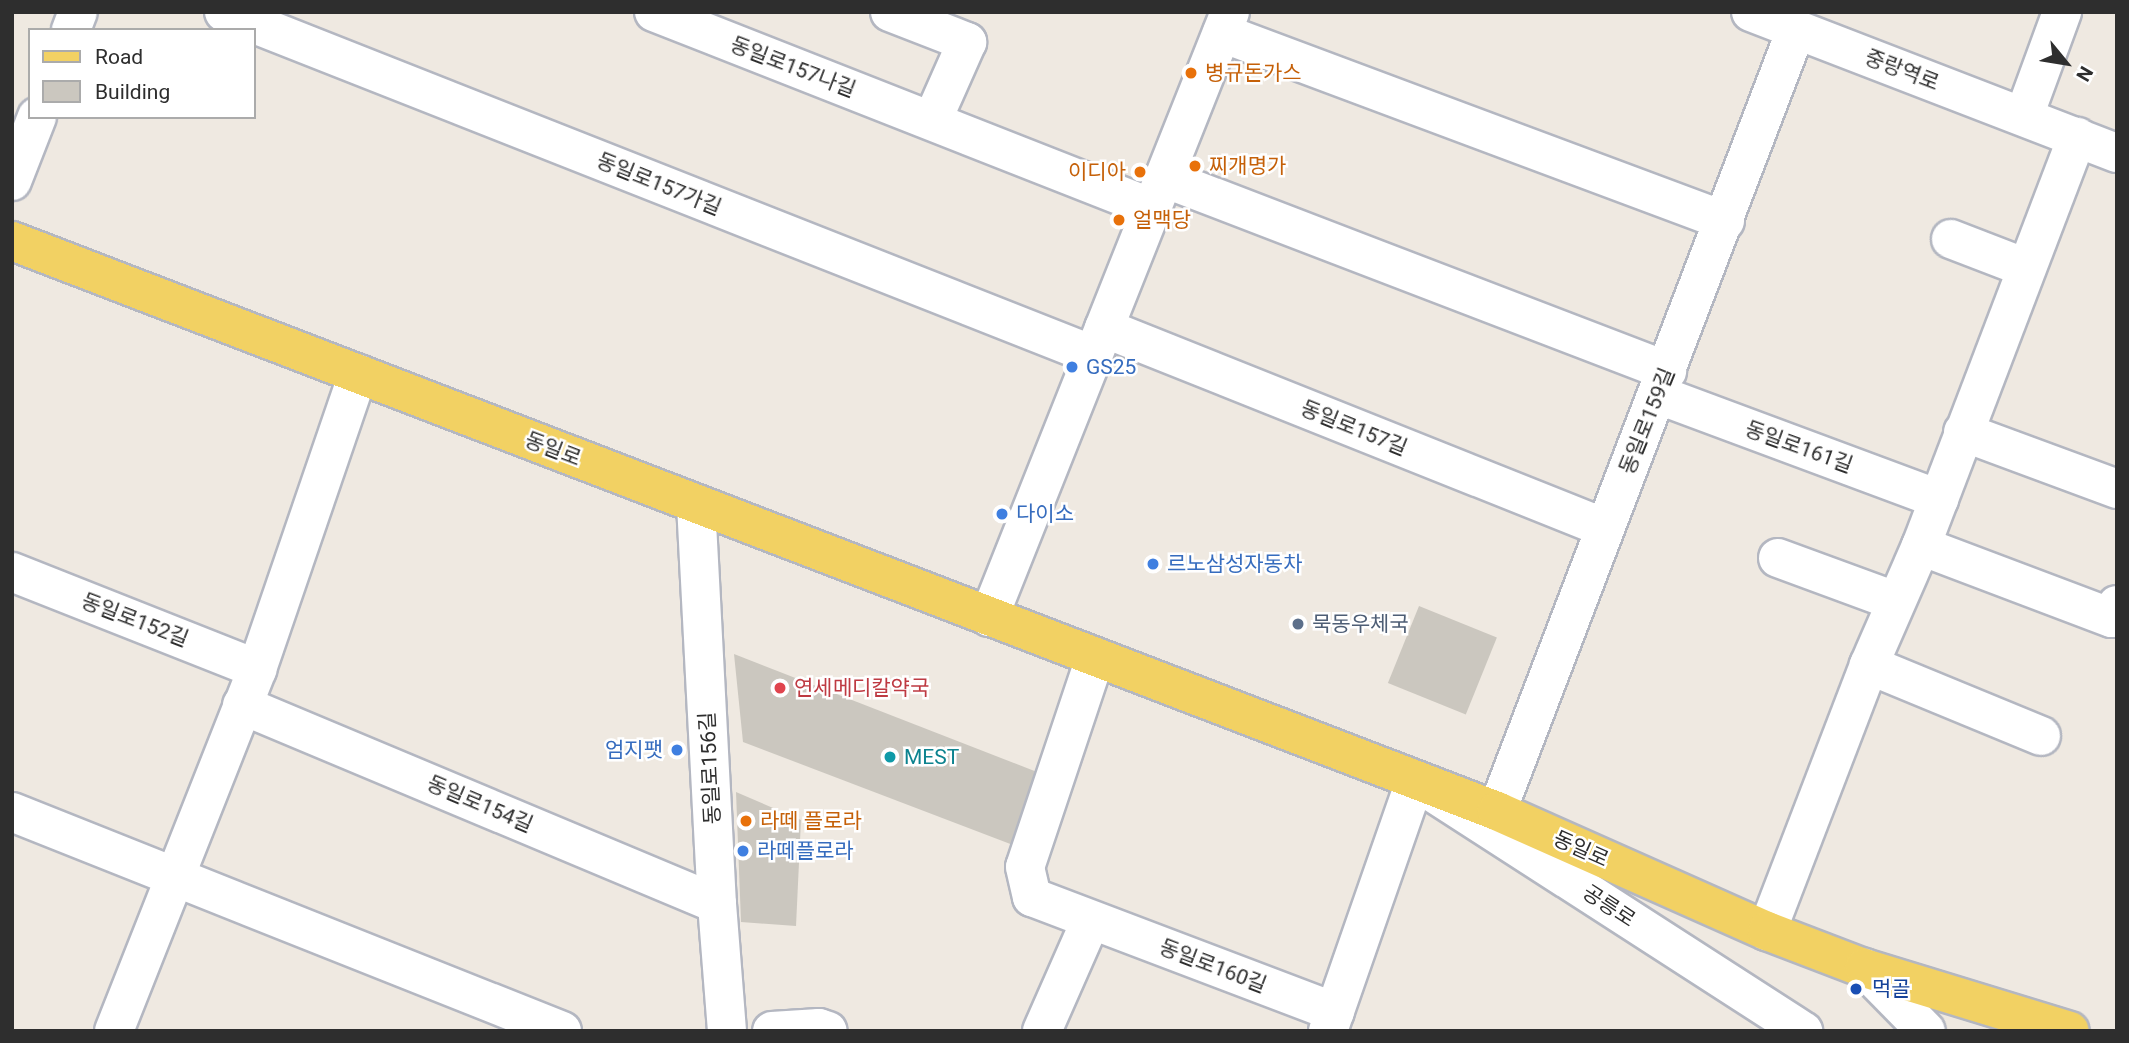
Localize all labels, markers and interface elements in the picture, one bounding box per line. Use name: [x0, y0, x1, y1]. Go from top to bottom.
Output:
legend: [28, 28, 256, 119]
north arrow: [2031, 28, 2101, 98]
street label: 동일로157나길: [727, 32, 859, 102]
street label: 중랑역로: [1861, 44, 1943, 96]
text: Road: [95, 45, 143, 69]
place label: 병규돈가스: [1205, 60, 1302, 86]
text: N: [2071, 62, 2098, 85]
marker: 병규돈가스: [1183, 65, 1199, 81]
text: Building: [95, 80, 170, 104]
street label: 동일로157가길: [593, 148, 725, 220]
place label: 찌개명가: [1209, 153, 1286, 179]
marker: 찌개명가: [1187, 158, 1203, 174]
place label: 이디아: [1068, 159, 1126, 185]
marker: 이디아: [1132, 164, 1148, 180]
place label: 얼맥당: [1133, 207, 1191, 233]
marker: 얼맥당: [1111, 212, 1127, 228]
place label: GS25: [1086, 354, 1136, 380]
marker: GS25: [1064, 359, 1080, 375]
street label: 동일로159길: [1614, 364, 1680, 478]
street label: 동일로157길: [1297, 395, 1411, 461]
street label: 동일로161길: [1742, 416, 1856, 478]
street label: 동일로: [521, 427, 585, 471]
place label: 다이소: [1016, 501, 1074, 527]
marker: 다이소: [994, 506, 1010, 522]
place label: 르노삼성자동차: [1167, 551, 1302, 577]
marker: 르노삼성자동차: [1145, 556, 1161, 572]
street label: 동일로152길: [78, 588, 192, 652]
place label: 묵동우체국: [1312, 611, 1409, 637]
marker: 묵동우체국: [1290, 616, 1306, 632]
place label: 연세메디칼약국: [794, 675, 929, 701]
marker: 연세메디칼약국: [772, 680, 788, 696]
street label: 동일로156길: [694, 711, 726, 825]
place label: 엄지팻: [605, 737, 663, 763]
marker: 엄지팻: [669, 742, 685, 758]
place label: MEST: [904, 744, 959, 770]
marker: MEST: [882, 749, 898, 765]
street label: 동일로154길: [423, 770, 537, 838]
place label: 라떼 플로라: [760, 808, 862, 834]
marker: 라떼 플로라: [738, 813, 754, 829]
street label: 동일로: [1549, 826, 1613, 872]
place label: 라떼플로라: [757, 838, 854, 864]
marker: 라떼플로라: [735, 843, 751, 859]
street label: 공릉로: [1578, 880, 1640, 932]
street label: 동일로160길: [1156, 934, 1270, 998]
place label: 먹골: [1872, 976, 1911, 1002]
marker: 먹골: [1846, 979, 1866, 999]

